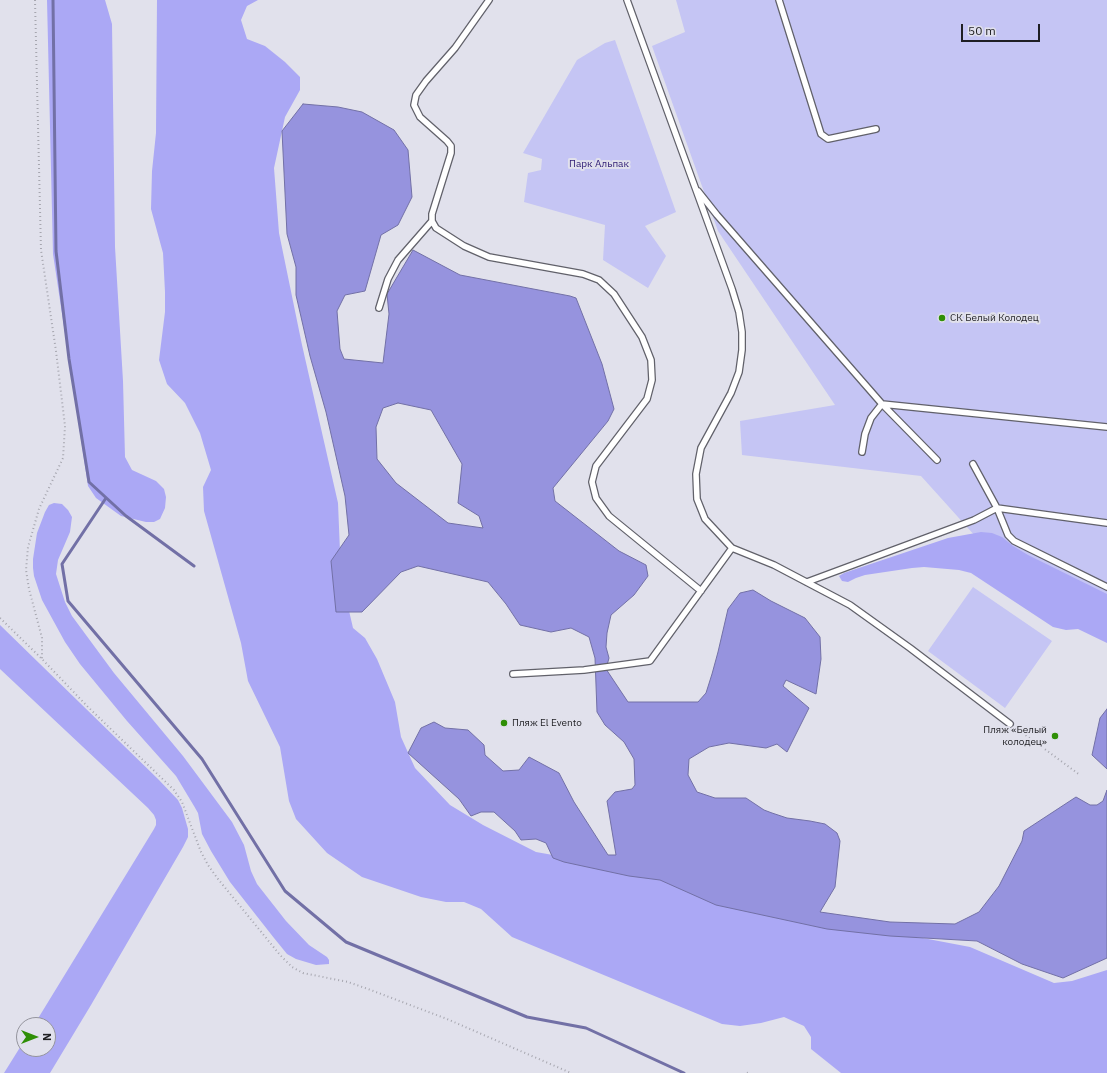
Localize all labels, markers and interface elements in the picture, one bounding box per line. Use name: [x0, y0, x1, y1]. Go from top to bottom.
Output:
scale bar: [963, 16, 1042, 42]
text: 50 m: [968, 23, 996, 38]
park label: Парк Альпак: [569, 158, 629, 170]
place label: СК Белый Колодец: [950, 312, 1039, 324]
marker: СК Белый Колодец: [937, 313, 947, 323]
place label: Пляж El Evento: [512, 717, 582, 729]
marker: Пляж El Evento: [499, 718, 509, 728]
place label: Пляж «Белый колодец»: [983, 724, 1047, 748]
marker: Пляж «Белый колодец»: [1050, 731, 1060, 741]
north arrow: [16, 1017, 56, 1057]
text: N: [40, 1033, 54, 1041]

